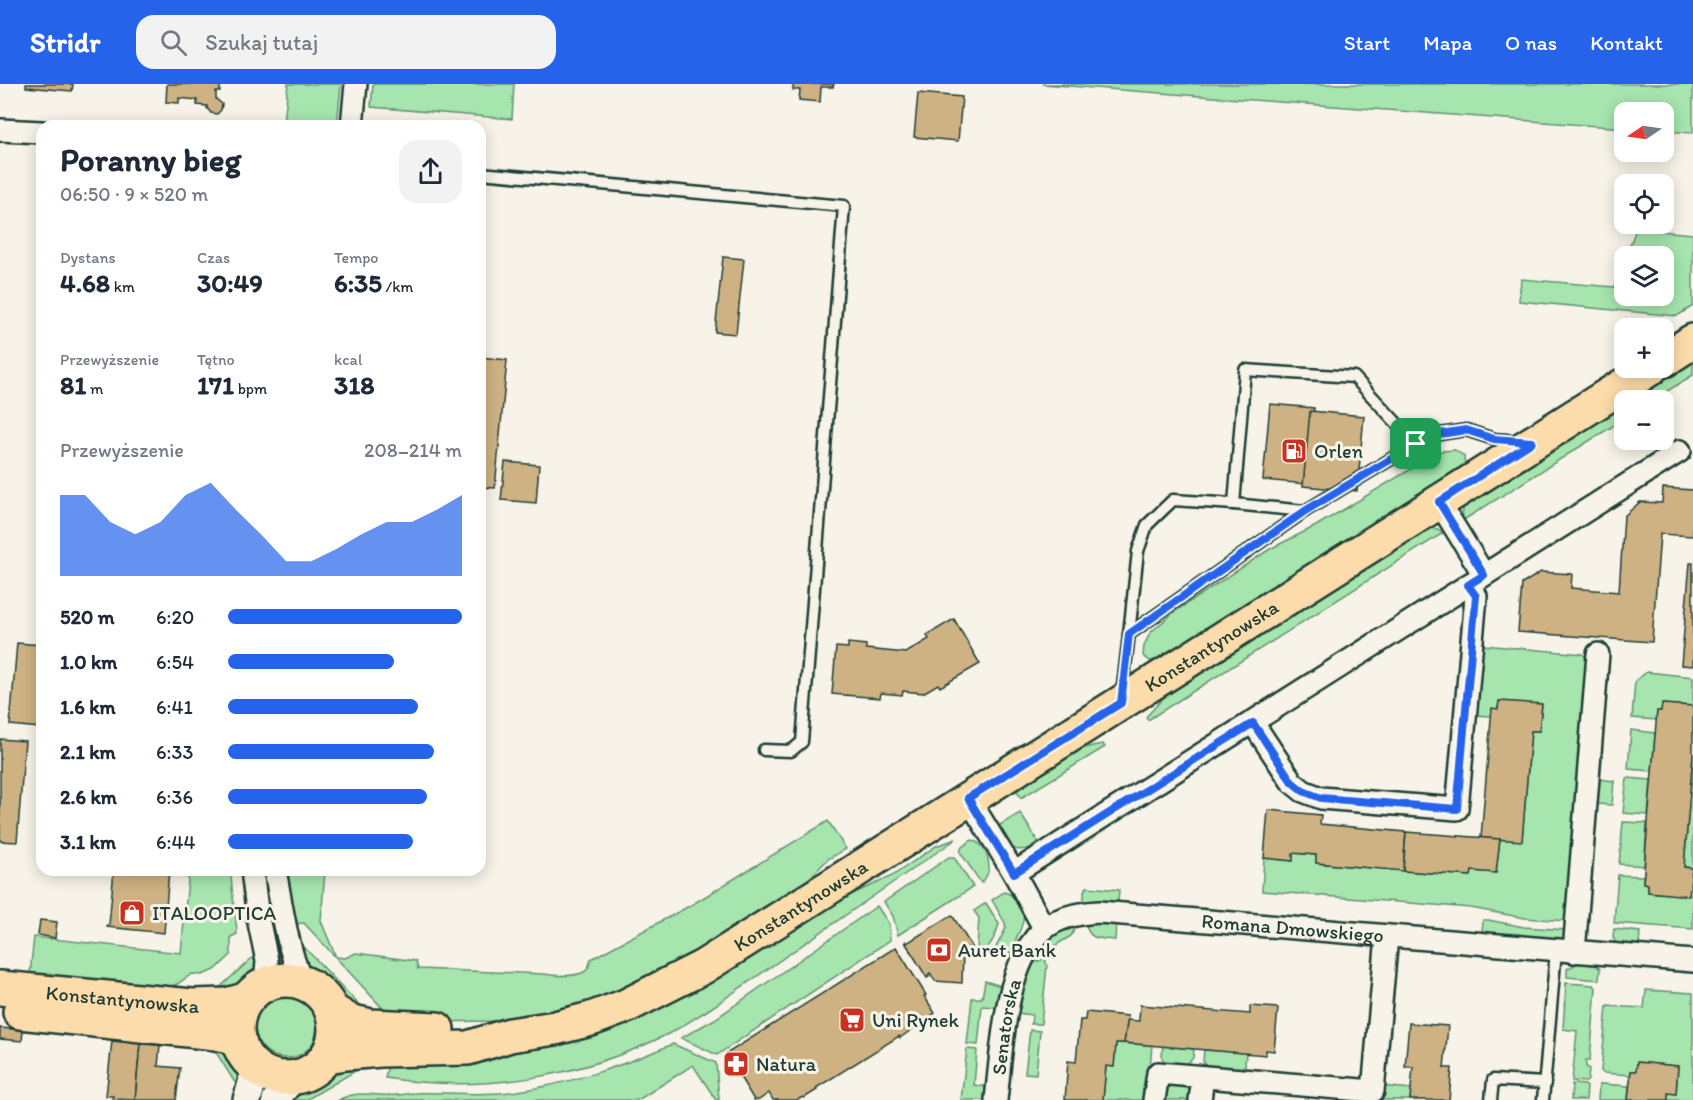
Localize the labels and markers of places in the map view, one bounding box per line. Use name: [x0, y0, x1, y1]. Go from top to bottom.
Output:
pin: [1390, 418, 1441, 469]
fuel station icon: Orlen: [1279, 436, 1309, 466]
place label: Orlen: [1314, 439, 1363, 463]
shop icon: ITALOOPTICA: [117, 898, 147, 928]
place label: ITALOOPTICA: [152, 901, 276, 925]
bank icon: Auret Bank: [924, 935, 954, 965]
place label: Auret Bank: [958, 938, 1057, 962]
supermarket icon: Uni Rynek: [837, 1005, 867, 1035]
place label: Uni Rynek: [872, 1008, 959, 1032]
pharmacy icon: Natura: [721, 1049, 751, 1079]
place label: Natura: [756, 1052, 817, 1076]

